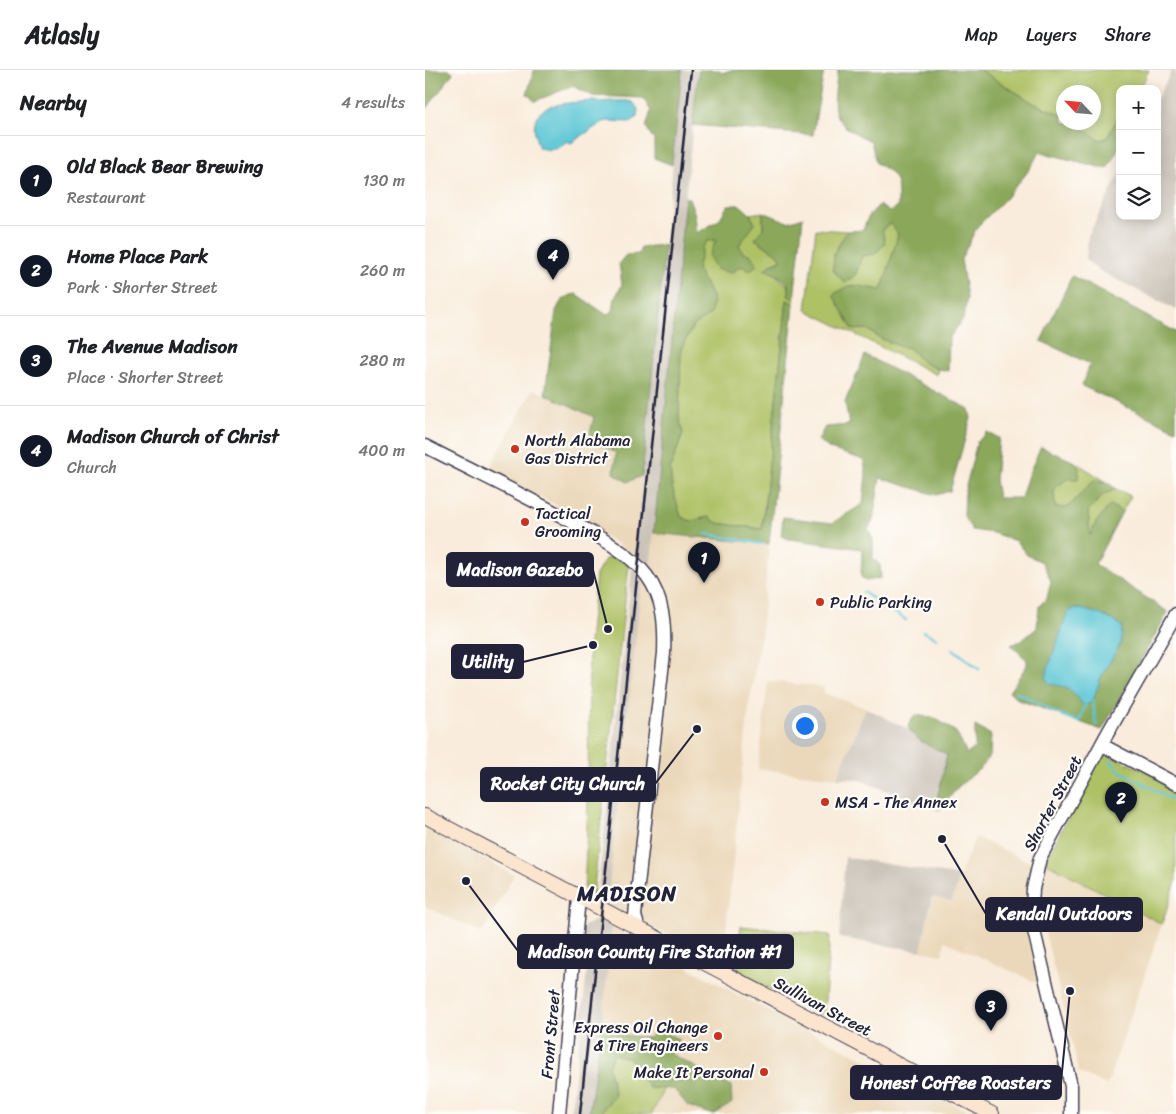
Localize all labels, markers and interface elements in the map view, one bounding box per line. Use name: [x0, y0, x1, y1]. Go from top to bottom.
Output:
text: Atlasly: [25, 14, 99, 56]
text: Map: [965, 19, 998, 51]
text: Layers: [1026, 19, 1077, 51]
text: Share: [1105, 19, 1151, 51]
text: Nearby: [20, 84, 86, 122]
north arrow: [1056, 85, 1101, 130]
map controls: [1116, 85, 1161, 220]
button: +: [1116, 85, 1161, 130]
text: 4 results: [341, 88, 405, 117]
button: −: [1116, 130, 1161, 175]
text: Old Black Bear Brewing: [67, 150, 263, 183]
text: 1: [33, 166, 39, 195]
text: 130 m: [363, 166, 405, 195]
button: layers: [1116, 175, 1161, 220]
text: Restaurant: [67, 183, 146, 212]
pin: 4: [537, 239, 569, 280]
text: Home Place Park: [67, 240, 208, 273]
text: 2: [31, 256, 41, 285]
text: 260 m: [360, 256, 405, 285]
text: Park · Shorter Street: [67, 273, 217, 302]
text: The Avenue Madison: [67, 330, 238, 363]
text: 3: [32, 346, 40, 375]
text: 280 m: [360, 346, 405, 375]
text: Place · Shorter Street: [67, 363, 223, 392]
text: Madison Church of Christ: [67, 420, 279, 453]
place label: North Alabama Gas District: [525, 426, 630, 473]
text: 4: [31, 436, 41, 465]
text: 400 m: [358, 436, 405, 465]
marker: North Alabama Gas District: [509, 443, 521, 455]
text: Church: [67, 453, 117, 482]
place label: Tactical Grooming: [535, 499, 601, 546]
marker: Tactical Grooming: [519, 516, 531, 528]
pin: 1: [688, 542, 720, 583]
callout: Madison Gazebo: [447, 553, 593, 586]
text: Madison Gazebo: [456, 554, 583, 586]
place label: Public Parking: [830, 588, 932, 617]
marker: Public Parking: [814, 596, 826, 608]
callout: Utility: [452, 645, 523, 678]
text: Utility: [462, 646, 514, 678]
your location: [792, 713, 818, 739]
street label: Shorter Street: [1015, 750, 1090, 856]
callout: Rocket City Church: [481, 768, 655, 801]
text: Rocket City Church: [490, 768, 646, 800]
pin: 2: [1105, 782, 1137, 823]
place label: MSA - The Annex: [835, 788, 958, 817]
marker: MSA - The Annex: [819, 796, 831, 808]
district label: MADISON: [576, 875, 677, 913]
callout: Kendall Outdoors: [986, 898, 1142, 931]
text: Kendall Outdoors: [995, 898, 1133, 930]
callout: Madison County Fire Station #1: [518, 935, 793, 968]
text: Madison County Fire Station #1: [527, 936, 782, 968]
street label: Sullivan Street: [769, 968, 877, 1044]
street label: Front Street: [532, 988, 569, 1080]
pin: 3: [975, 990, 1007, 1031]
place label: Express Oil Change & Tire Engineers: [574, 1013, 708, 1060]
marker: Express Oil Change & Tire Engineers: [712, 1030, 724, 1042]
place label: Make It Personal: [634, 1058, 754, 1087]
marker: Make It Personal: [758, 1066, 770, 1078]
callout: Honest Coffee Roasters: [851, 1066, 1061, 1099]
text: Honest Coffee Roasters: [860, 1067, 1052, 1099]

